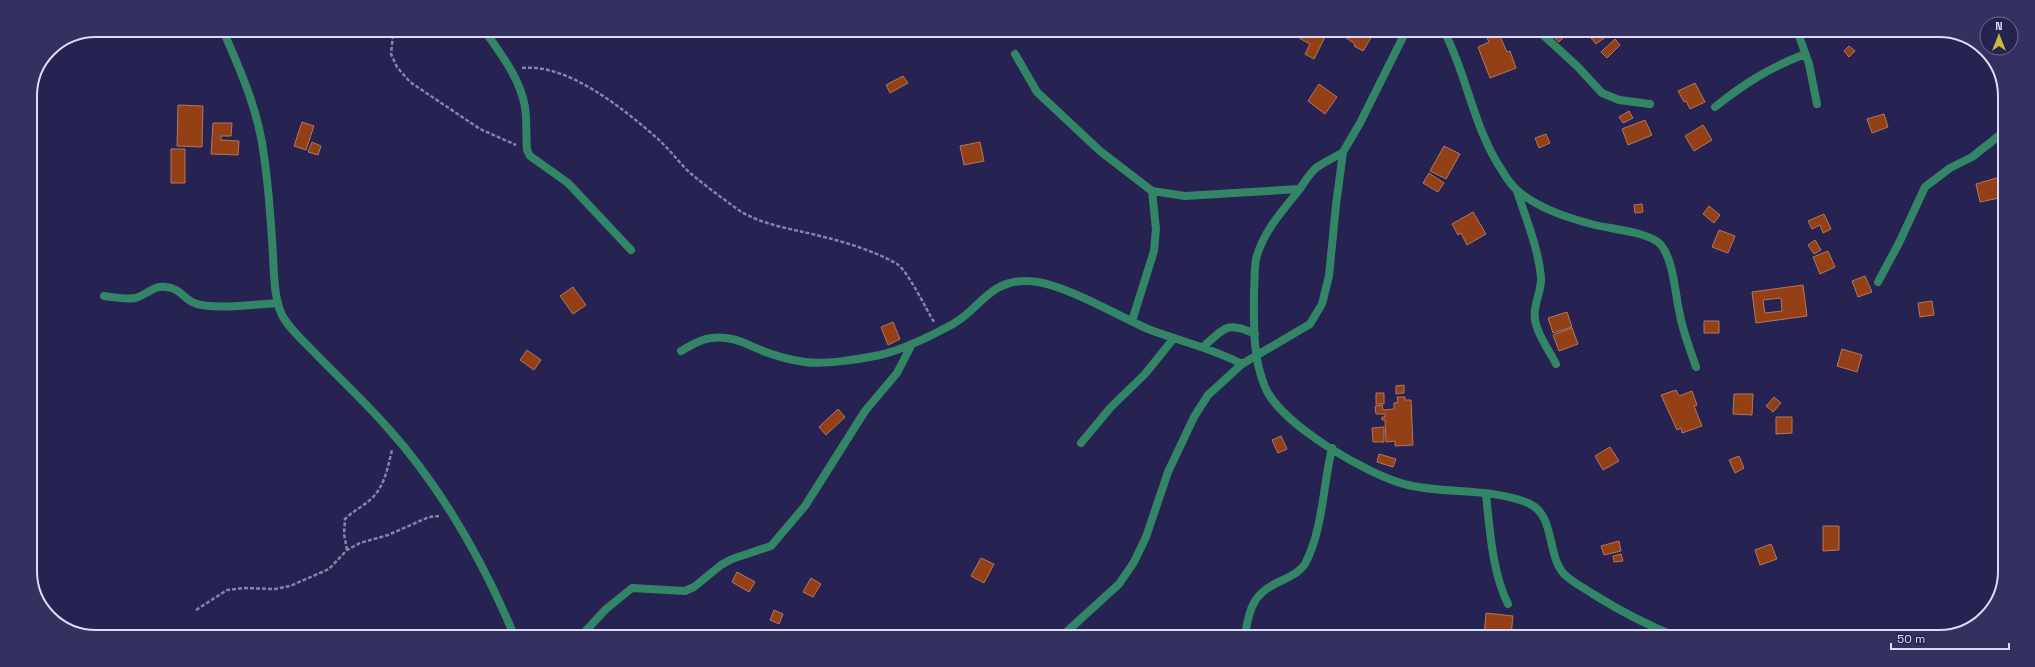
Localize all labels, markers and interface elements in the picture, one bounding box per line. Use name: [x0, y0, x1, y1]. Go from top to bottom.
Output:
north arrow: [1979, 16, 2019, 56]
text: N: [1995, 19, 2003, 33]
scale bar: [1891, 625, 2009, 651]
text: 50 m: [1897, 631, 1925, 647]

